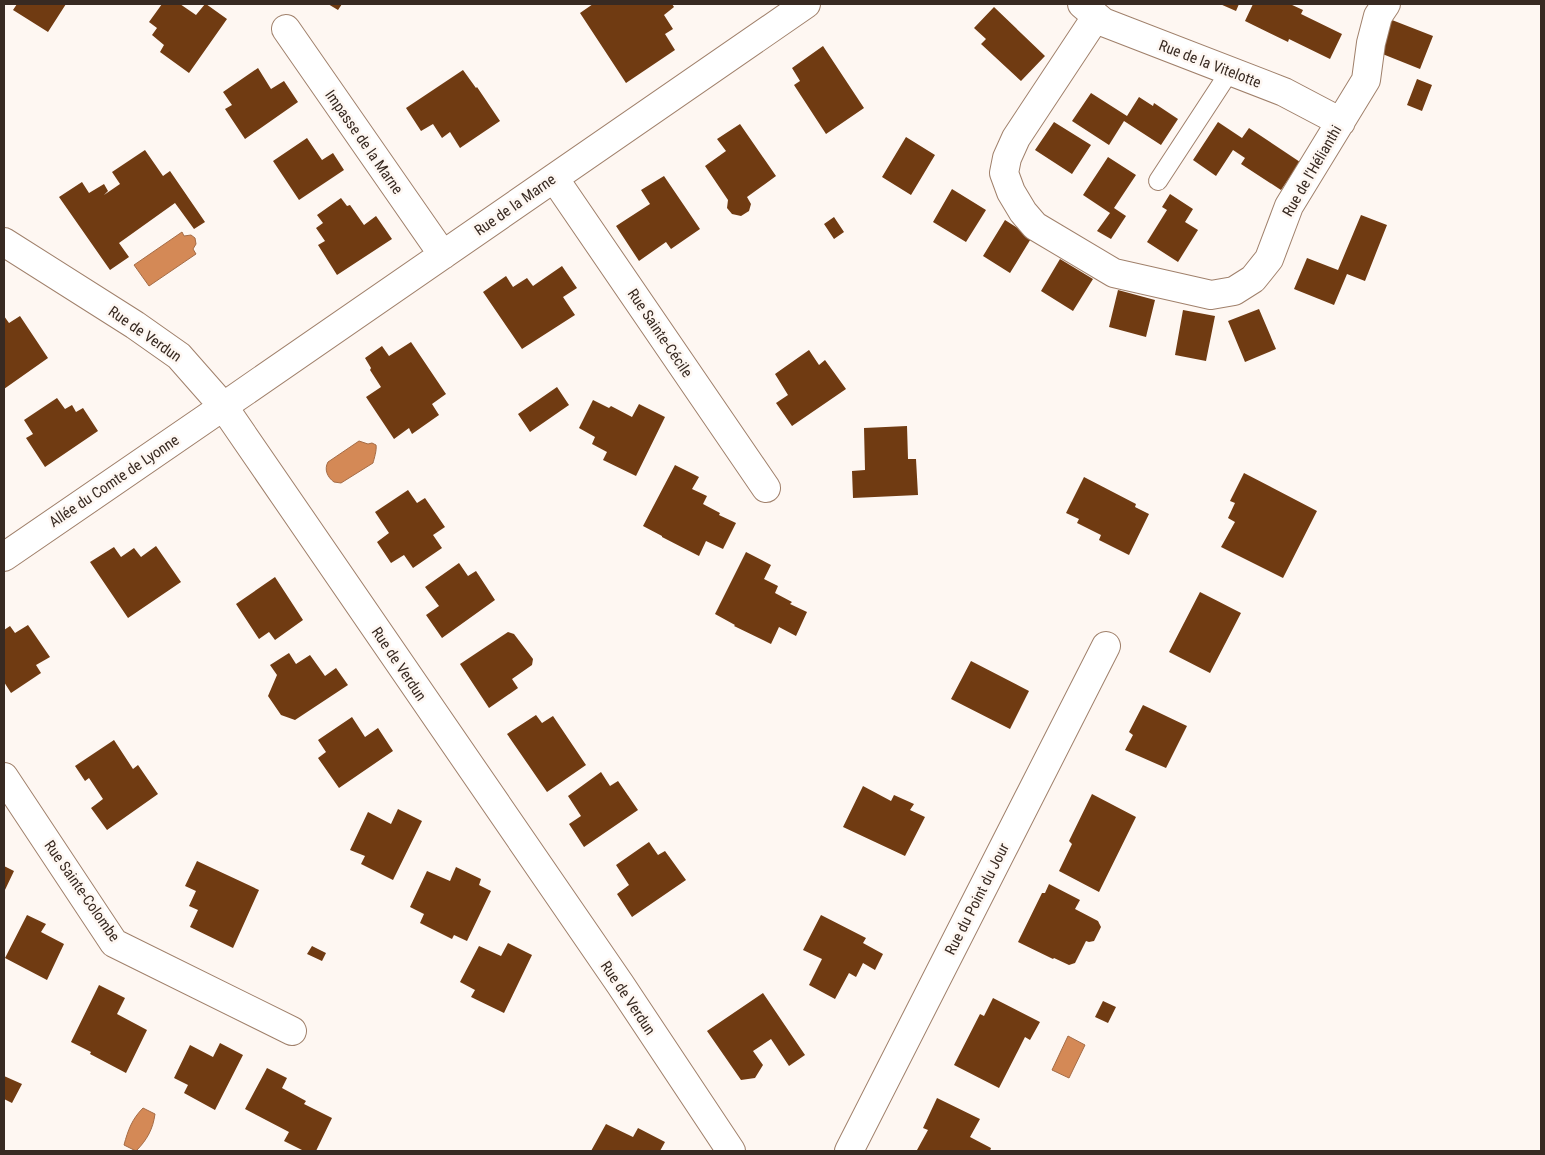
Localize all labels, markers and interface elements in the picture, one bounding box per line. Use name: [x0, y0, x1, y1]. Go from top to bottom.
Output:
street label: Rue de la Vitelotte: [1156, 36, 1264, 92]
street label: Impasse de la Marne: [321, 86, 407, 198]
street label: Rue de l'Hélianthi: [1279, 122, 1345, 220]
street label: Rue de la Marne: [471, 170, 559, 240]
street label: Rue Sainte-Cécile: [624, 285, 696, 381]
street label: Rue de Verdun: [105, 302, 185, 366]
street label: Allée du Comte de Lyonne: [46, 431, 182, 531]
street label: Rue de Verdun: [368, 624, 430, 704]
street label: Rue Sainte-Colombe: [40, 837, 124, 945]
street label: Rue du Point du Jour: [941, 840, 1013, 958]
street label: Rue de Verdun: [597, 958, 659, 1038]

